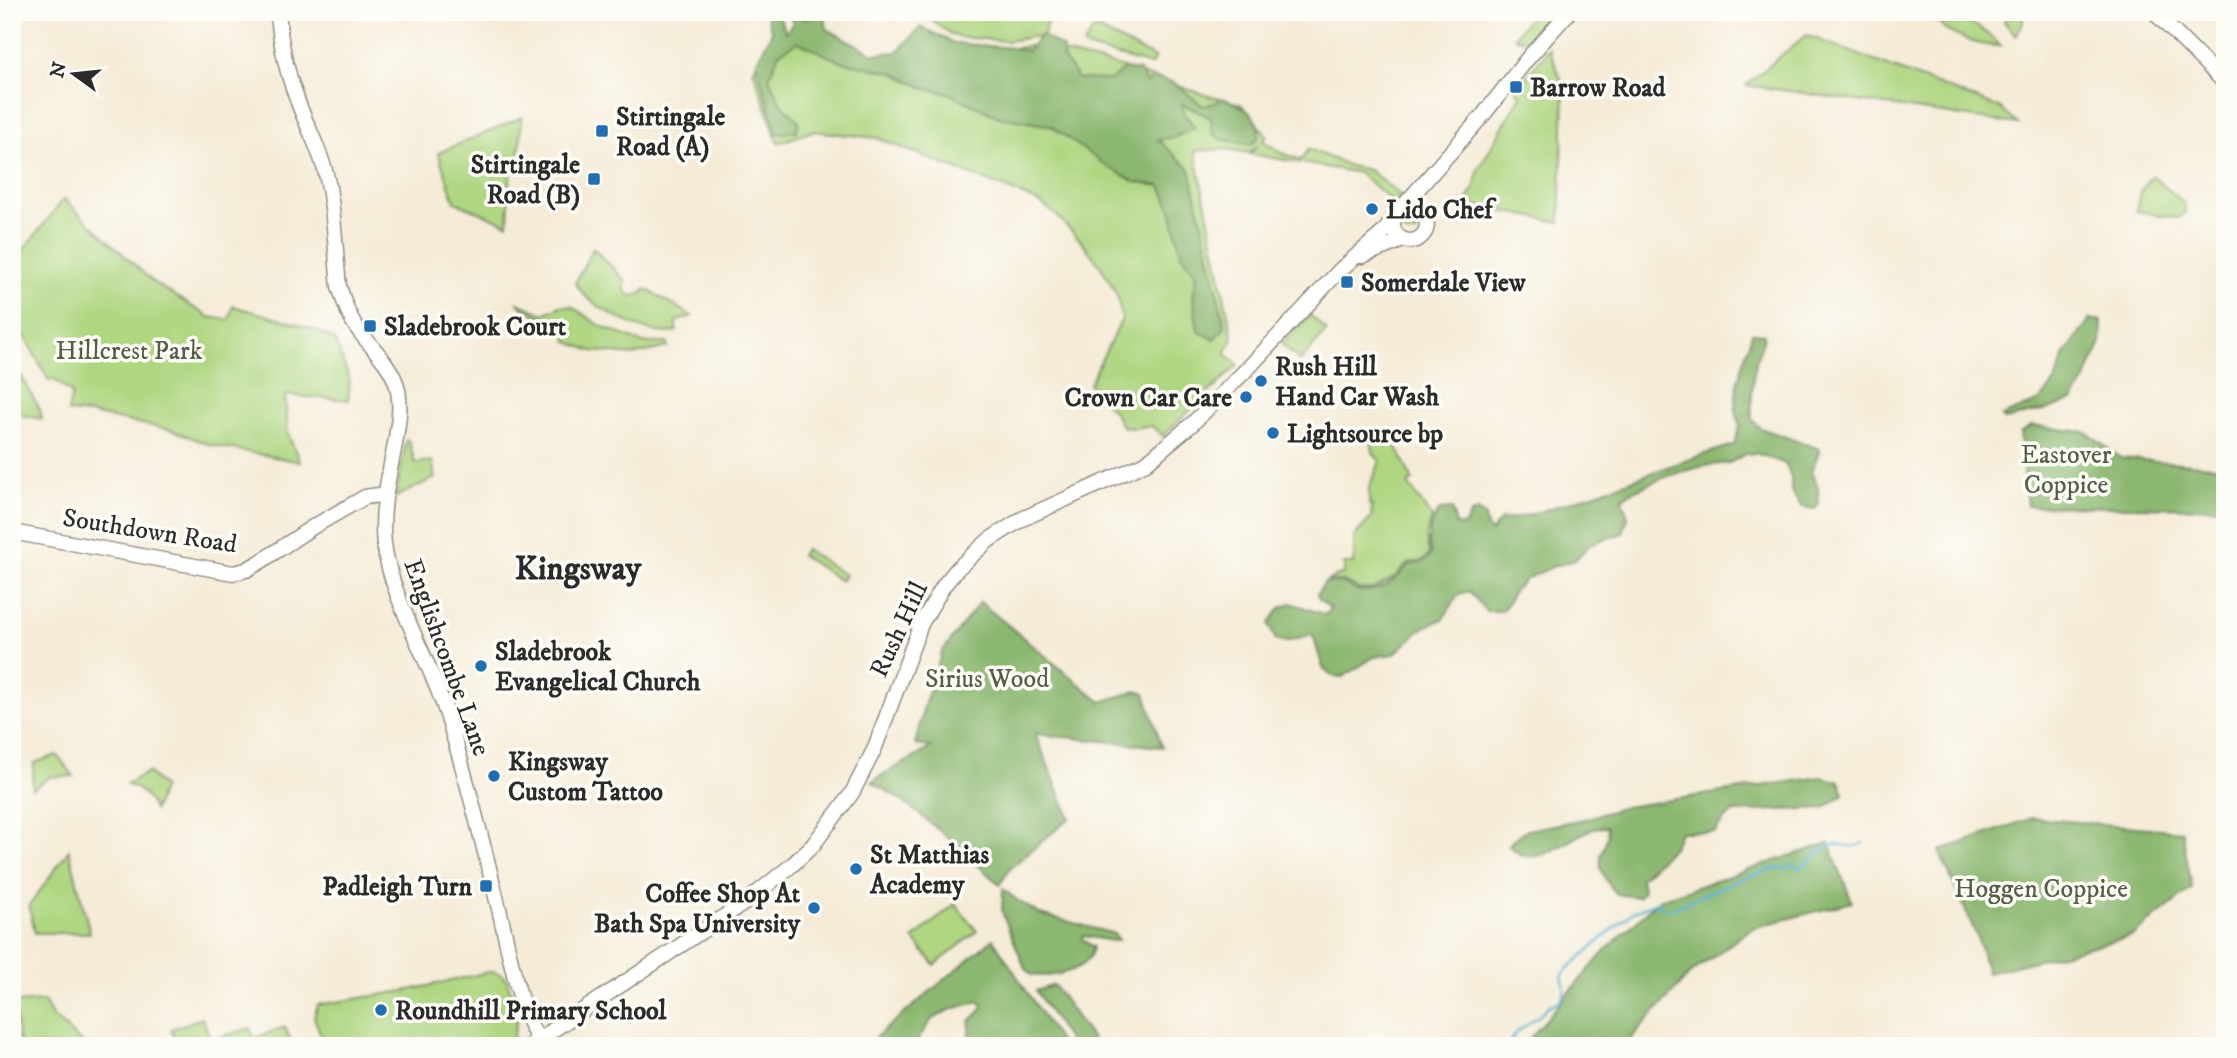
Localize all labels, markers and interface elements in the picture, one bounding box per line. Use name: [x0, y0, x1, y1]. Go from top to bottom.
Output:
north arrow: [38, 38, 108, 108]
text: N: [46, 59, 72, 81]
place label: Barrow Road: [1530, 72, 1667, 105]
marker: Barrow Road: [1508, 79, 1524, 95]
place label: Stirtingale Road (A): [616, 101, 725, 164]
marker: Stirtingale Road (A): [594, 123, 610, 139]
place label: Stirtingale Road (B): [471, 149, 580, 212]
marker: Stirtingale Road (B): [586, 171, 602, 187]
place label: Lido Chef: [1386, 194, 1497, 227]
marker: Lido Chef: [1364, 201, 1380, 217]
place label: Somerdale View: [1361, 267, 1526, 300]
marker: Somerdale View: [1339, 274, 1355, 290]
place label: Sladebrook Court: [384, 311, 567, 344]
marker: Sladebrook Court: [362, 318, 378, 334]
park label: Hillcrest Park: [56, 335, 203, 368]
place label: Rush Hill Hand Car Wash: [1275, 351, 1440, 414]
marker: Rush Hill Hand Car Wash: [1253, 373, 1269, 389]
place label: Crown Car Care: [1064, 382, 1232, 415]
marker: Crown Car Care: [1238, 389, 1254, 405]
place label: Lightsource bp: [1287, 418, 1443, 451]
marker: Lightsource bp: [1265, 425, 1281, 441]
park label: Eastover Coppice: [2021, 439, 2112, 502]
street label: Southdown Road: [60, 501, 239, 562]
district label: Kingsway: [515, 549, 643, 590]
street label: Englishcombe Lane: [396, 554, 498, 761]
street label: Rush Hill: [863, 576, 936, 683]
place label: Sladebrook Evangelical Church: [495, 636, 701, 699]
marker: Sladebrook Evangelical Church: [473, 658, 489, 674]
park label: Sirius Wood: [925, 663, 1049, 696]
place label: Kingsway Custom Tattoo: [508, 746, 663, 809]
marker: Kingsway Custom Tattoo: [486, 768, 502, 784]
place label: St Matthias Academy: [869, 839, 989, 902]
marker: St Matthias Academy: [848, 861, 864, 877]
place label: Padleigh Turn: [322, 871, 472, 904]
park label: Hoggen Coppice: [1954, 873, 2128, 906]
marker: Padleigh Turn: [478, 878, 494, 894]
place label: Coffee Shop At Bath Spa University: [594, 878, 801, 941]
marker: Coffee Shop At Bath Spa University: [806, 900, 822, 916]
place label: Roundhill Primary School: [395, 995, 668, 1028]
marker: Roundhill Primary School: [373, 1002, 389, 1018]

